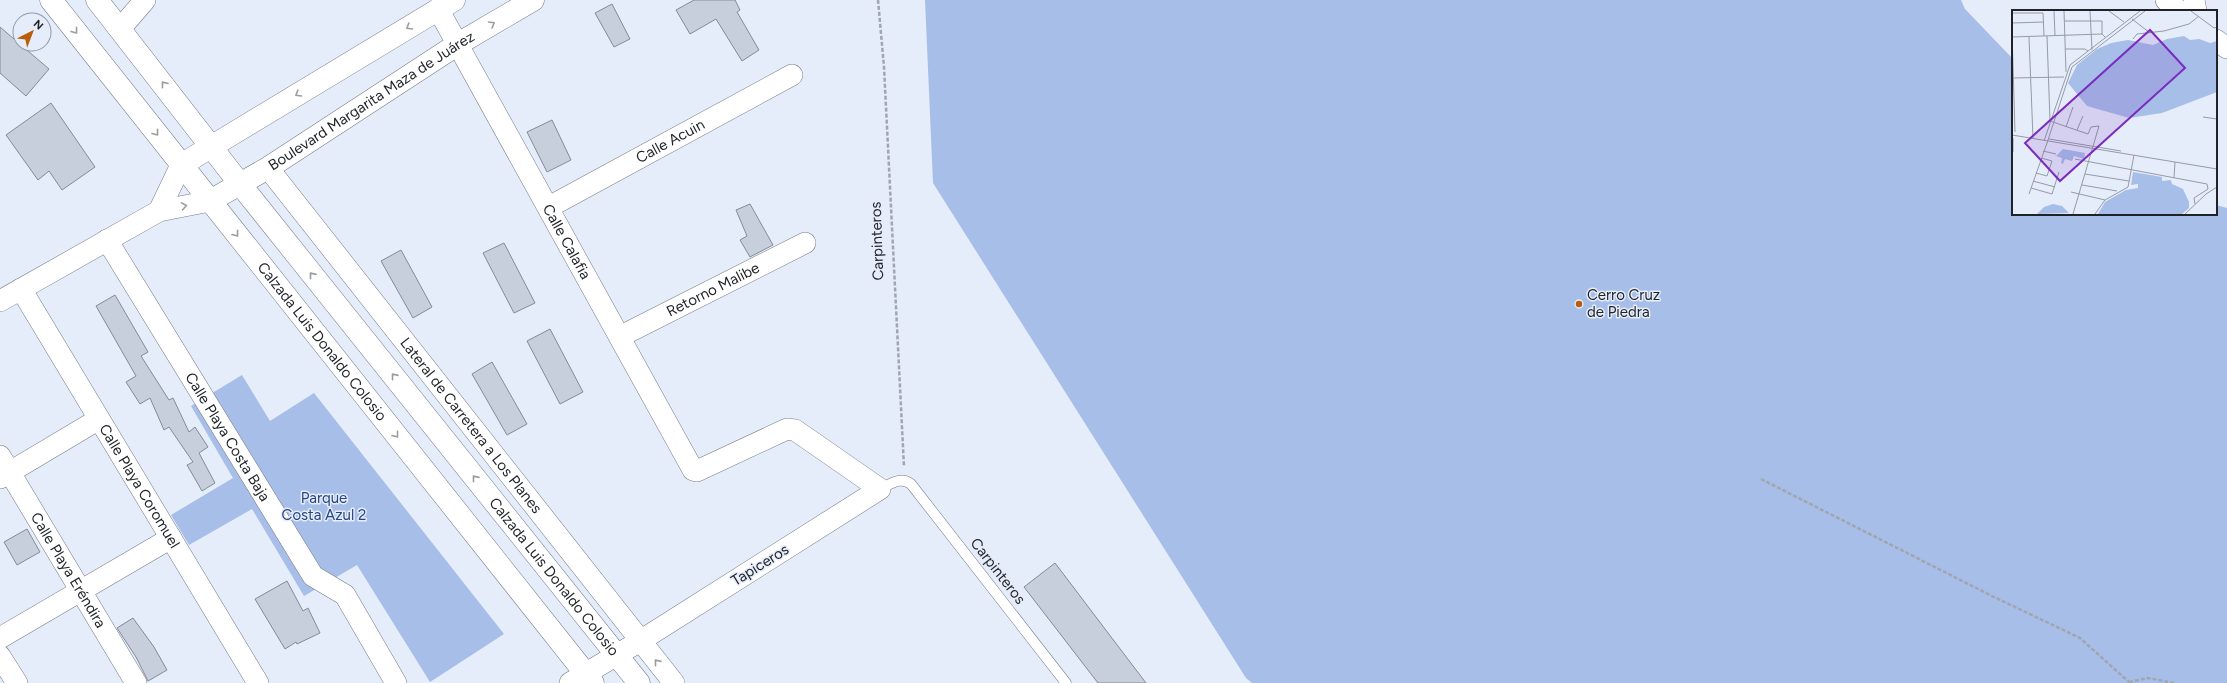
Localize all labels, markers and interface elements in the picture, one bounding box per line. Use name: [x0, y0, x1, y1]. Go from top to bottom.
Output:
inset map: [2012, 10, 2217, 215]
north arrow: [12, 12, 52, 52]
text: N: [31, 17, 46, 33]
one-way arrow: [488, 22, 495, 29]
one-way arrow: [406, 23, 413, 30]
one-way arrow: [70, 26, 77, 33]
street label: Boulevard Margarita Maza de Juárez: [265, 27, 478, 174]
one-way arrow: [161, 82, 168, 89]
one-way arrow: [295, 90, 302, 97]
street label: Calle Acuin: [633, 115, 708, 167]
one-way arrow: [151, 128, 158, 135]
street label: Calle Calafia: [539, 201, 595, 282]
street label: Carpinteros: [867, 201, 887, 281]
one-way arrow: [181, 202, 188, 211]
one-way arrow: [232, 230, 239, 237]
street label: Calzada Luis Donaldo Colosio: [254, 258, 391, 425]
street label: Retorno Malibe: [663, 259, 762, 321]
one-way arrow: [310, 272, 317, 279]
place label: Cerro Cruz de Piedra: [1587, 286, 1660, 321]
marker: Cerro Cruz de Piedra: [1574, 299, 1584, 309]
street label: Lateral de Carretera a Los Planes: [396, 334, 546, 517]
street label: Calle Playa Costa Baja: [181, 369, 274, 505]
one-way arrow: [391, 374, 398, 381]
street label: Calle Playa Coromuel: [95, 421, 184, 551]
one-way arrow: [391, 430, 398, 437]
one-way arrow: [473, 475, 480, 482]
park label: Parque Costa Azul 2: [282, 489, 366, 524]
street label: Calzada Luis Donaldo Colosio: [485, 494, 623, 660]
street label: Calle Playa Eréndira: [27, 509, 110, 631]
street label: Carpinteros: [967, 534, 1029, 608]
street label: Tapiceros: [728, 540, 792, 590]
one-way arrow: [655, 660, 662, 667]

